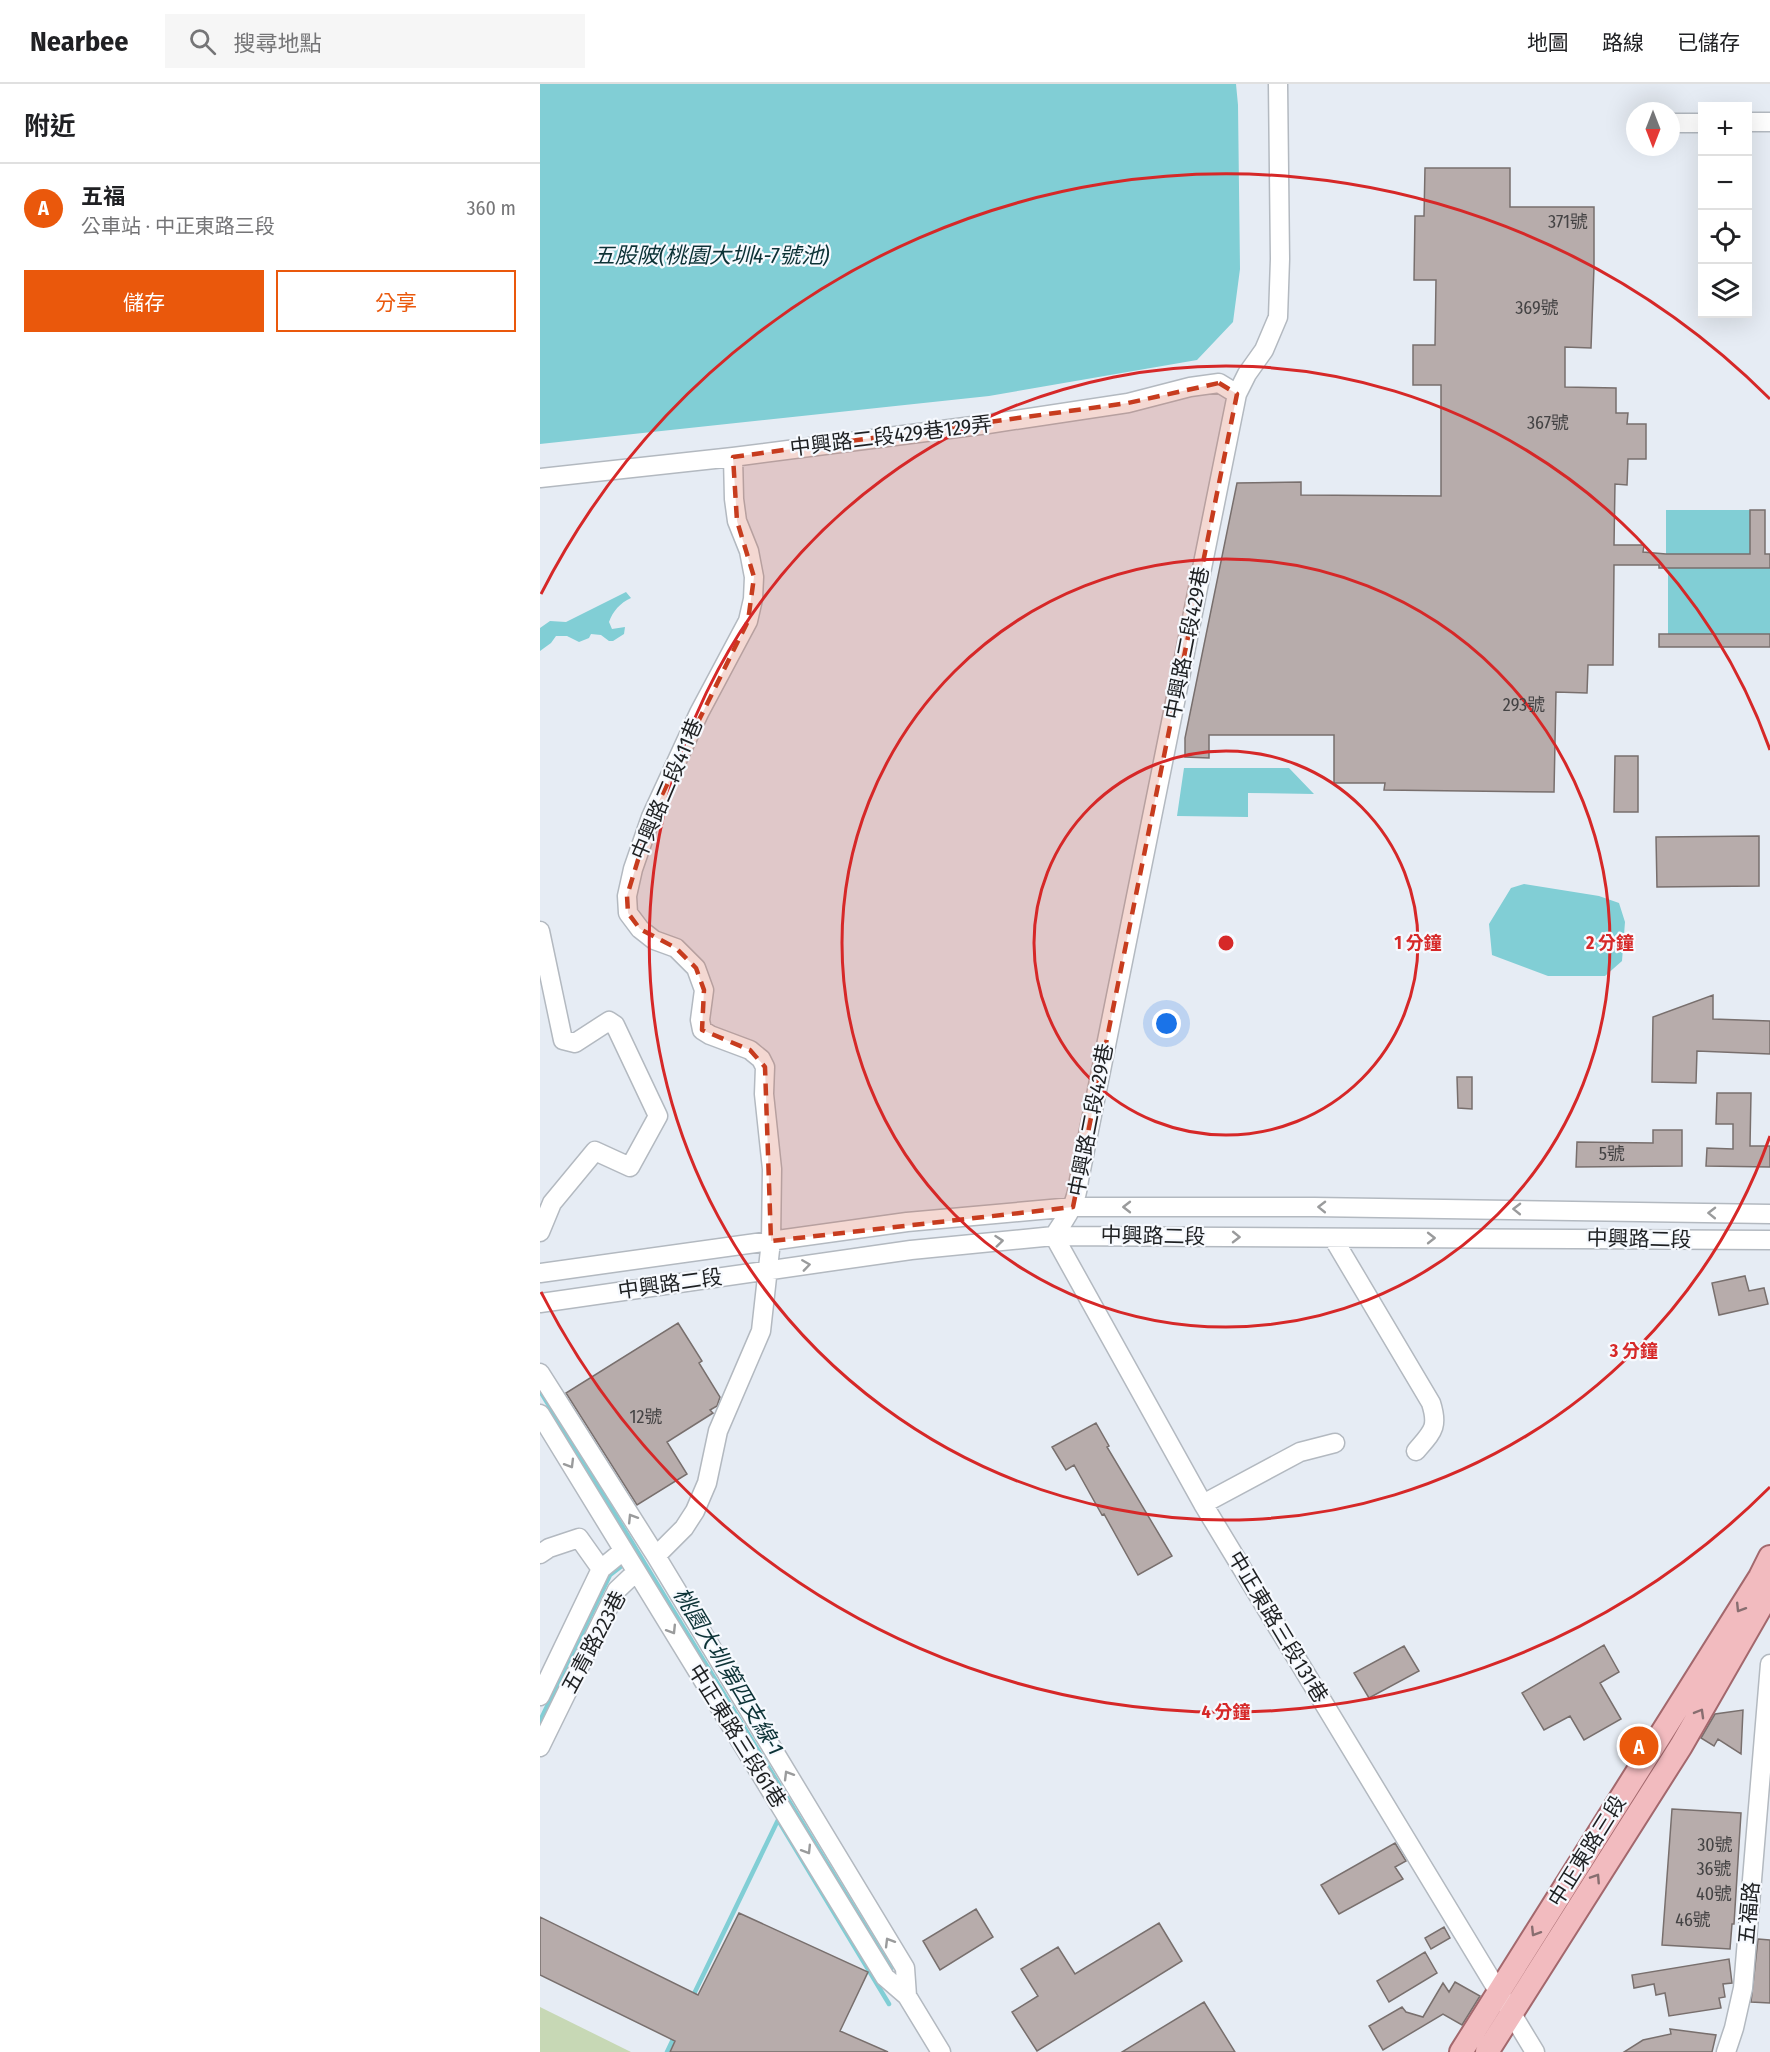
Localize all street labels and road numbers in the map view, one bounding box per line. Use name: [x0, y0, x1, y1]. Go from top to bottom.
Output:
street label: 中興路二段429巷129弄: [788, 411, 994, 461]
street label: 中興路二段429巷: [1159, 564, 1215, 722]
street label: 中興路二段411巷: [626, 714, 708, 864]
street label: 中興路二段429巷: [1063, 1041, 1119, 1199]
street label: 中興路二段: [1100, 1222, 1206, 1250]
street label: 中興路二段: [1586, 1225, 1692, 1253]
street label: 中興路二段: [616, 1264, 724, 1304]
street label: 中正東路三段131巷: [1222, 1546, 1334, 1708]
street label: 五青路223巷: [556, 1586, 632, 1698]
street label: 中正東路三段61巷: [682, 1659, 792, 1813]
street label: 中正東路三段: [1543, 1791, 1631, 1911]
street label: 五福路: [1733, 1880, 1765, 1946]

